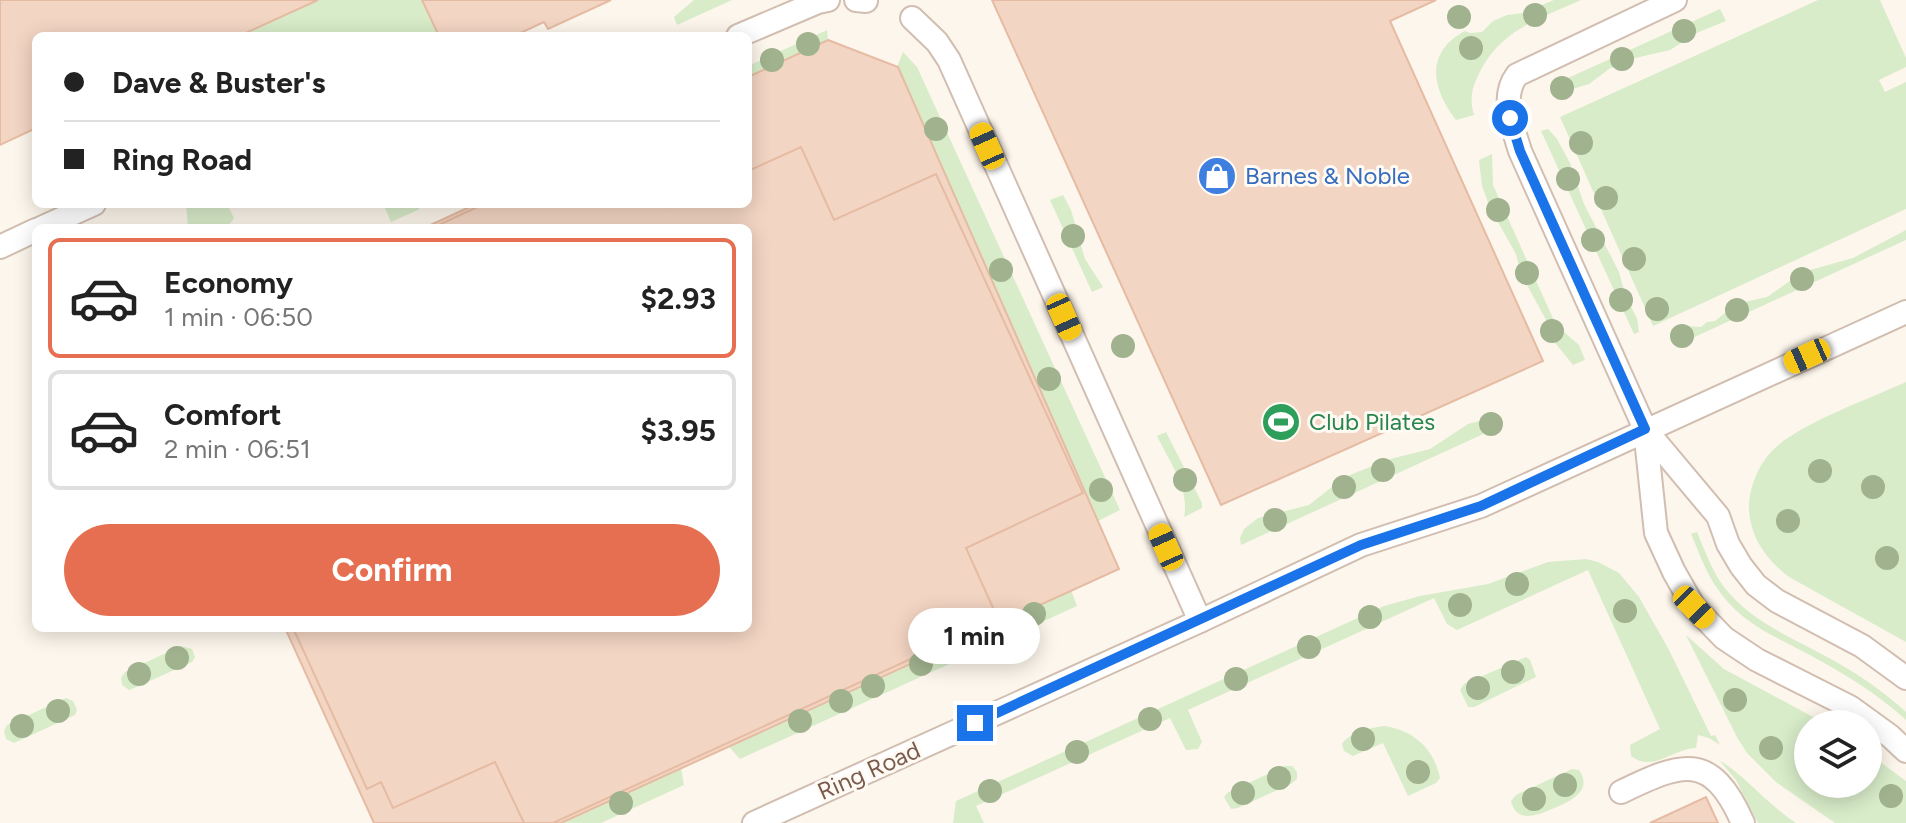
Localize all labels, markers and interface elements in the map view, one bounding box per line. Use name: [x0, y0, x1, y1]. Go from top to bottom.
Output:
text: Dave & Buster's: [112, 64, 326, 101]
route start: [1492, 100, 1528, 136]
car: [966, 119, 1008, 173]
text: Ring Road: [112, 141, 252, 178]
shop icon: Barnes & Noble: [1196, 155, 1238, 197]
place label: Barnes & Noble: [1245, 161, 1410, 190]
icon: car: [68, 262, 140, 334]
text: Economy: [164, 264, 293, 301]
text: $2.93: [640, 280, 716, 317]
car: [1043, 290, 1085, 344]
text: 1 min · 06:50: [164, 301, 313, 333]
car: [1780, 335, 1834, 377]
icon: car: [68, 394, 140, 466]
text: Comfort: [164, 396, 282, 433]
sports icon: Club Pilates: [1260, 401, 1302, 443]
place label: Club Pilates: [1309, 407, 1435, 436]
text: $3.95: [640, 412, 716, 449]
text: 2 min · 06:51: [164, 433, 311, 465]
car: [1145, 520, 1187, 574]
button: Confirm: [64, 524, 720, 616]
car: [1669, 581, 1719, 633]
callout: 1 min: [909, 607, 1041, 663]
text: 1 min: [943, 620, 1005, 652]
route end: [957, 705, 993, 741]
map controls: [1794, 710, 1882, 798]
button: layers: [1794, 710, 1882, 798]
street label: Ring Road: [813, 735, 925, 806]

